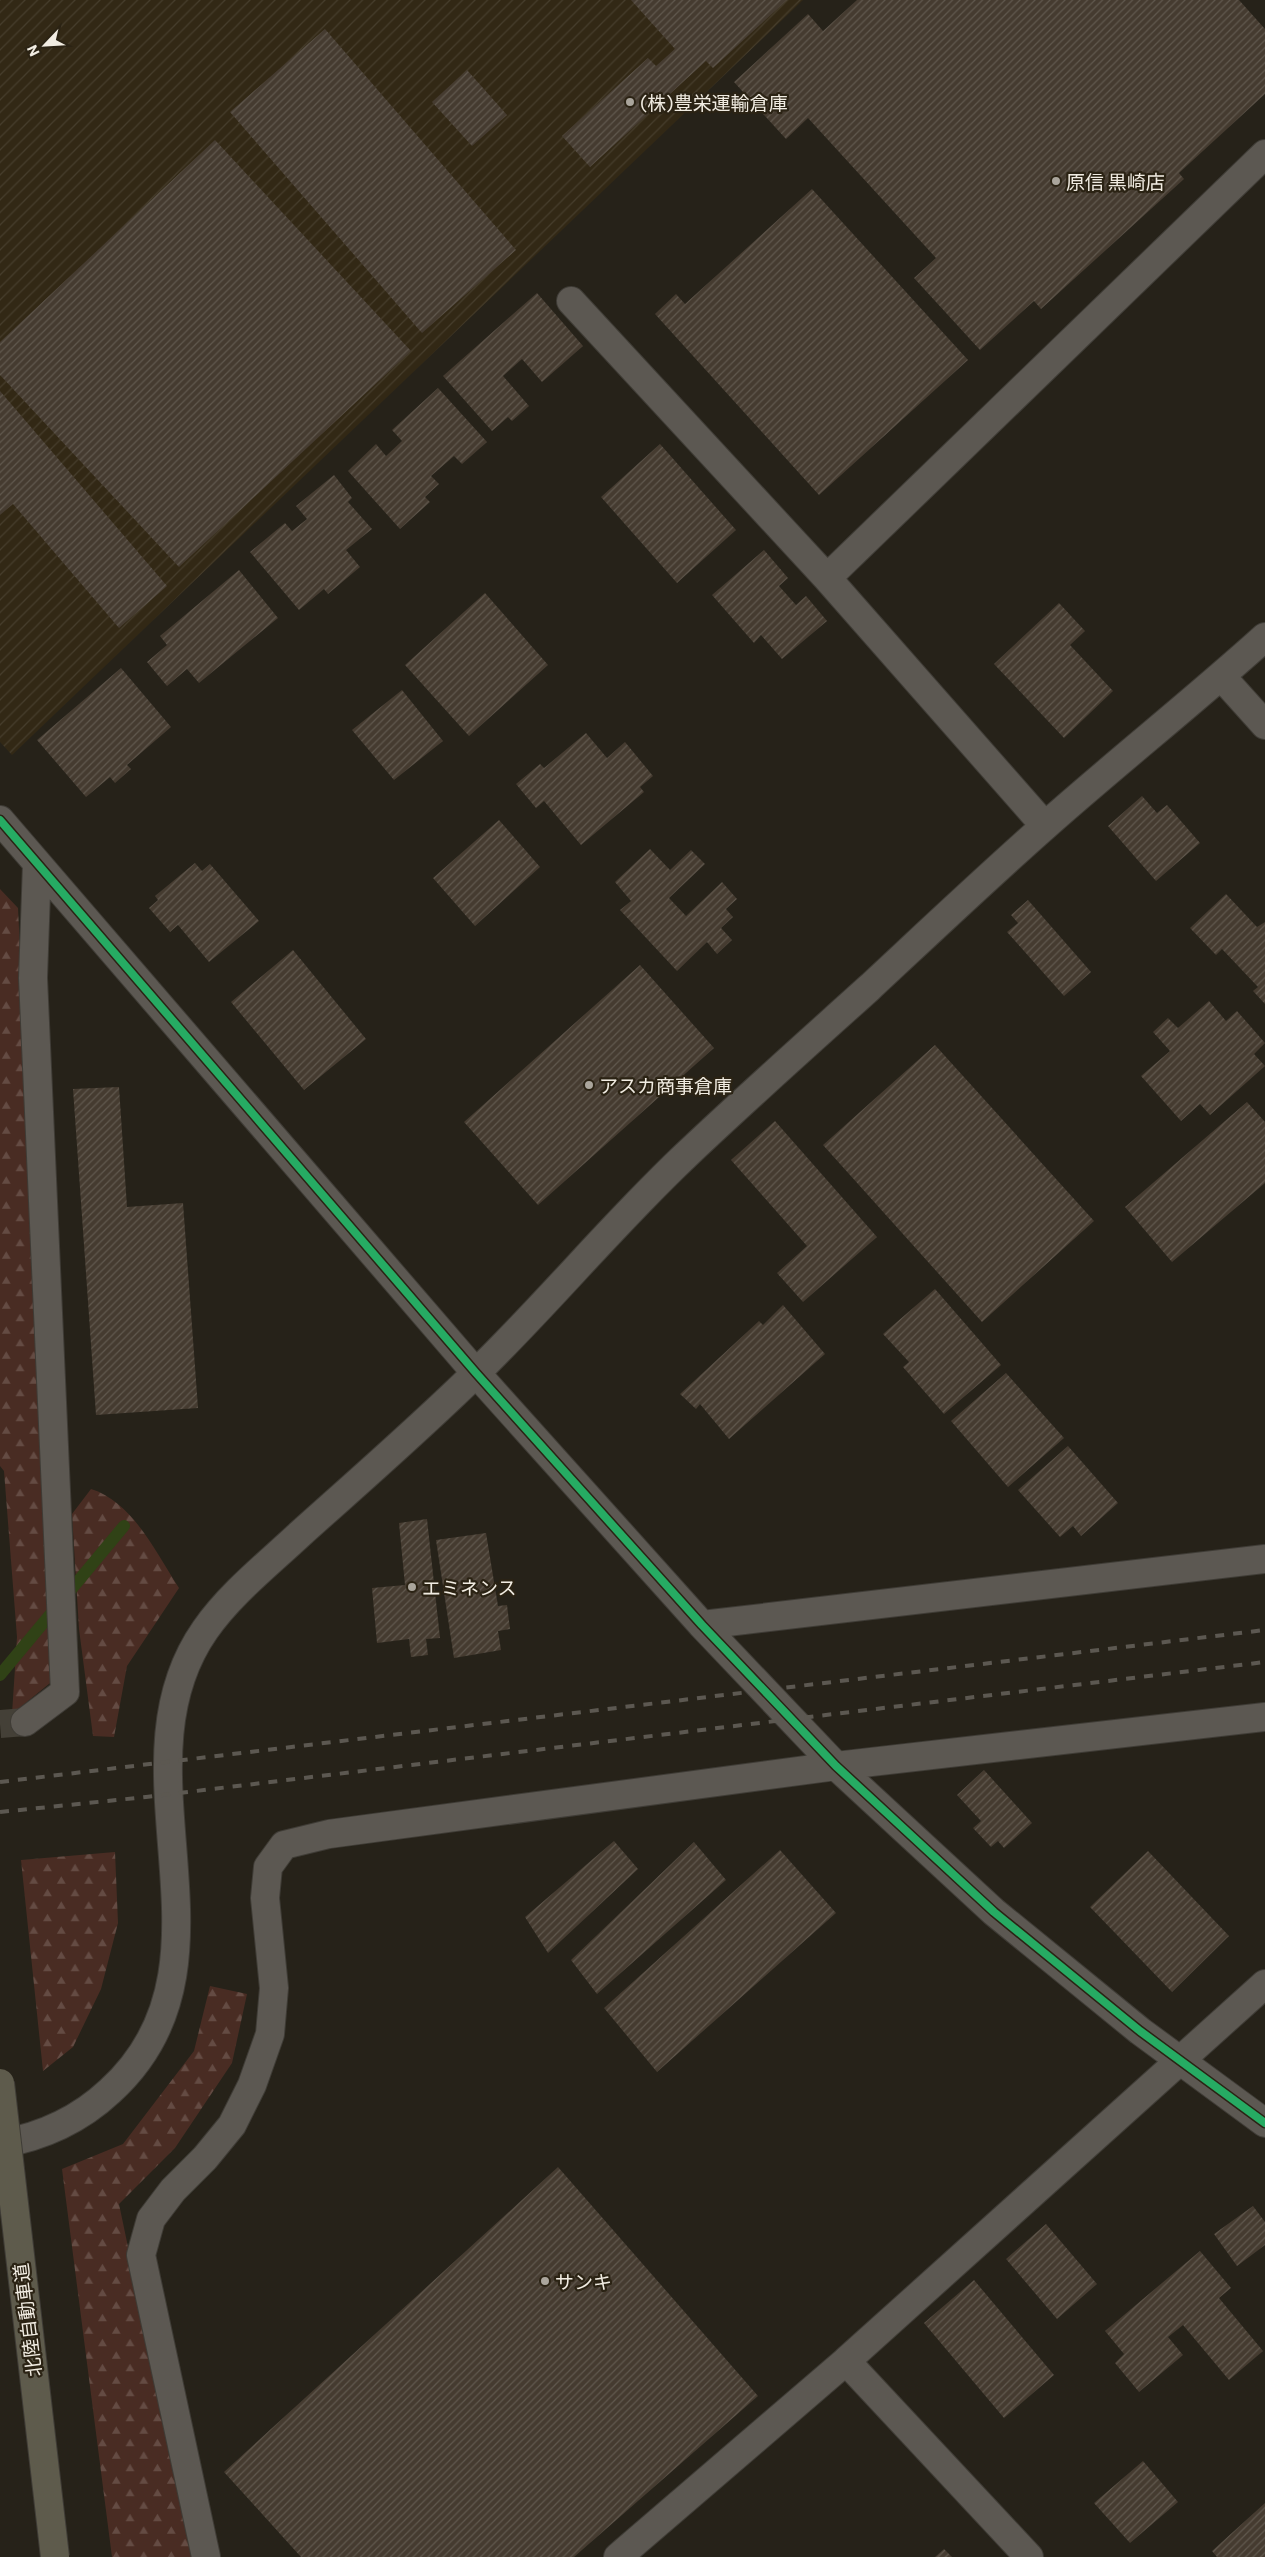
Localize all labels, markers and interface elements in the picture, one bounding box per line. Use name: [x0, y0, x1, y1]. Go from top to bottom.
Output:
north arrow: [20, 20, 70, 70]
text: N: [23, 42, 43, 59]
place label: (株)豊栄運輸倉庫: [640, 91, 788, 114]
marker: (株)豊栄運輸倉庫: [624, 96, 636, 108]
place label: 原信 黒崎店: [1066, 170, 1165, 193]
marker: 原信 黒崎店: [1050, 175, 1062, 187]
place label: アスカ商事倉庫: [599, 1074, 732, 1097]
marker: アスカ商事倉庫: [583, 1079, 595, 1091]
place label: エミネンス: [422, 1576, 517, 1599]
marker: エミネンス: [406, 1581, 418, 1593]
street label: 北陸自動車道: [9, 2262, 45, 2378]
place label: サンキ: [555, 2270, 612, 2293]
marker: サンキ: [539, 2275, 551, 2287]

